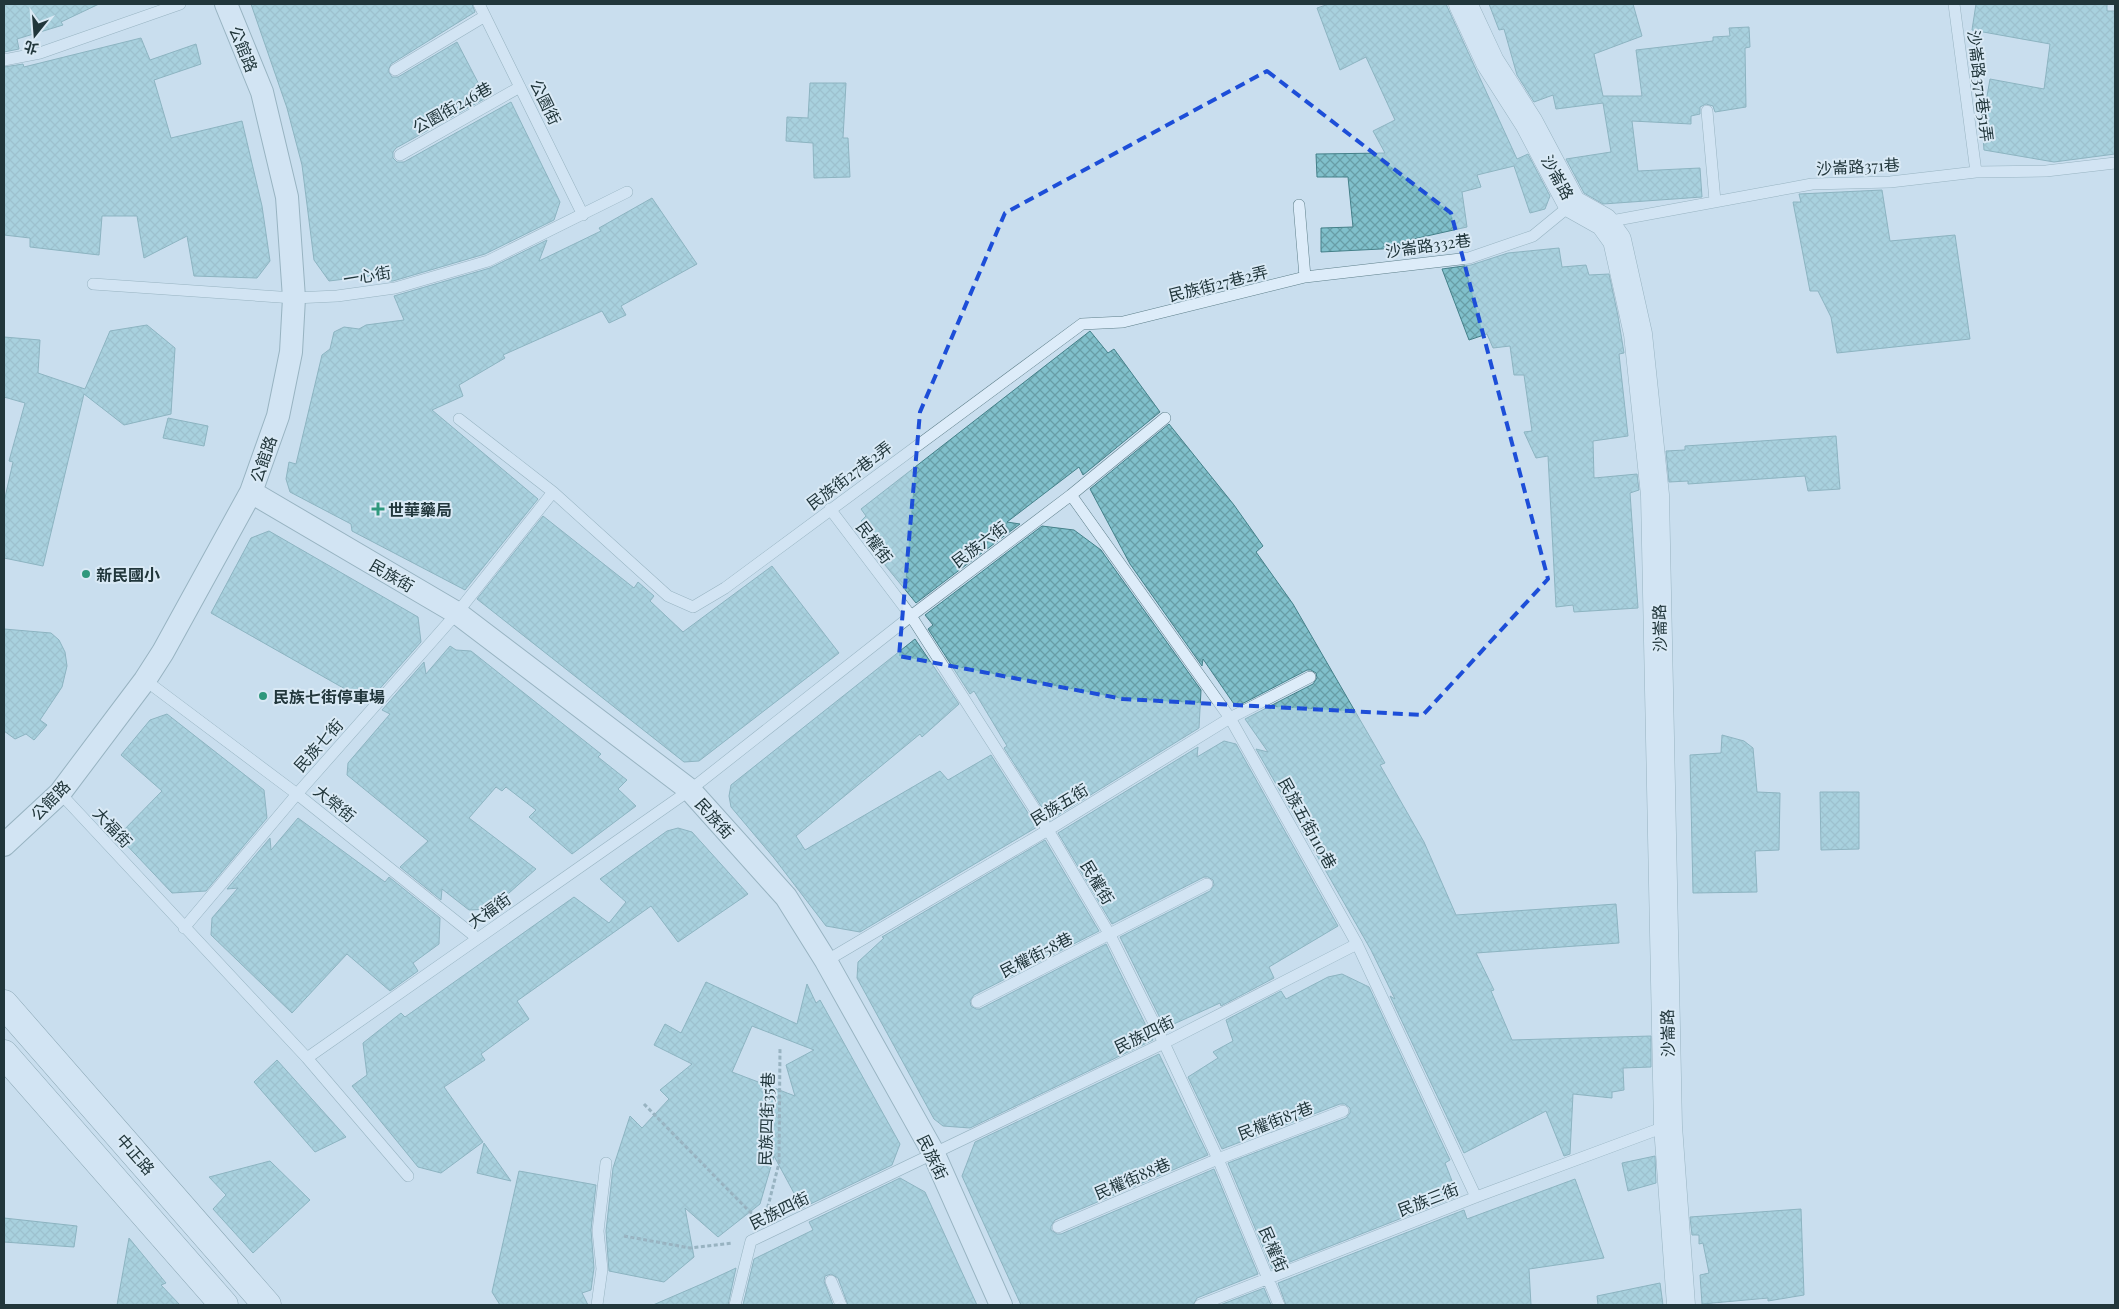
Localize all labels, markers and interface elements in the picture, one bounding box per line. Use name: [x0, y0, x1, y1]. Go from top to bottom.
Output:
north arrow: [10, 10, 60, 60]
street label: 公館路: [225, 23, 263, 75]
street label: 沙崙路371巷51弄: [1964, 29, 1998, 143]
text: 北: [22, 37, 41, 59]
street label: 公園街: [526, 76, 566, 128]
street label: 公園街246巷: [408, 77, 496, 137]
street label: 沙崙路: [1537, 151, 1579, 203]
street label: 沙崙路371巷: [1816, 153, 1900, 179]
street label: 沙崙路332巷: [1384, 229, 1472, 261]
street label: 民族街27巷2弄: [1166, 260, 1270, 306]
street label: 一心街: [342, 261, 392, 289]
street label: 公館路: [245, 433, 281, 485]
street label: 民族街27巷2弄: [802, 436, 896, 514]
place label: 世華藥局: [388, 499, 452, 520]
marker: 世華藥局: [372, 503, 384, 515]
street label: 民族六街: [947, 516, 1011, 572]
street label: 民權街: [852, 517, 898, 567]
street label: 民族街: [366, 554, 418, 596]
place label: 新民國小: [96, 564, 160, 585]
marker: 新民國小: [80, 568, 92, 580]
street label: 沙崙路: [1648, 604, 1670, 652]
place label: 民族七街停車場: [273, 686, 385, 707]
marker: 民族七街停車場: [257, 690, 269, 702]
street label: 民族七街: [289, 714, 347, 776]
street label: 民族五街110巷: [1274, 774, 1342, 872]
street label: 公館路: [26, 775, 74, 825]
street label: 民族五街: [1026, 779, 1092, 829]
street label: 大榮街: [310, 780, 360, 826]
street label: 民族街: [691, 793, 739, 843]
street label: 大福街: [89, 802, 137, 852]
street label: 民權街: [1077, 856, 1119, 908]
street label: 大福街: [463, 888, 515, 932]
street label: 民權街58巷: [996, 927, 1076, 981]
street label: 沙崙路: [1656, 1009, 1678, 1057]
street label: 民族四街: [1111, 1011, 1177, 1057]
street label: 民族四街35巷: [754, 1072, 778, 1166]
street label: 民權街87巷: [1234, 1096, 1316, 1144]
street label: 中正路: [112, 1129, 160, 1179]
street label: 民族街: [913, 1131, 953, 1183]
street label: 民權街88巷: [1091, 1153, 1173, 1203]
street label: 民族三街: [1394, 1178, 1462, 1220]
street label: 民族四街: [746, 1187, 812, 1233]
street label: 民權街: [1255, 1223, 1293, 1275]

